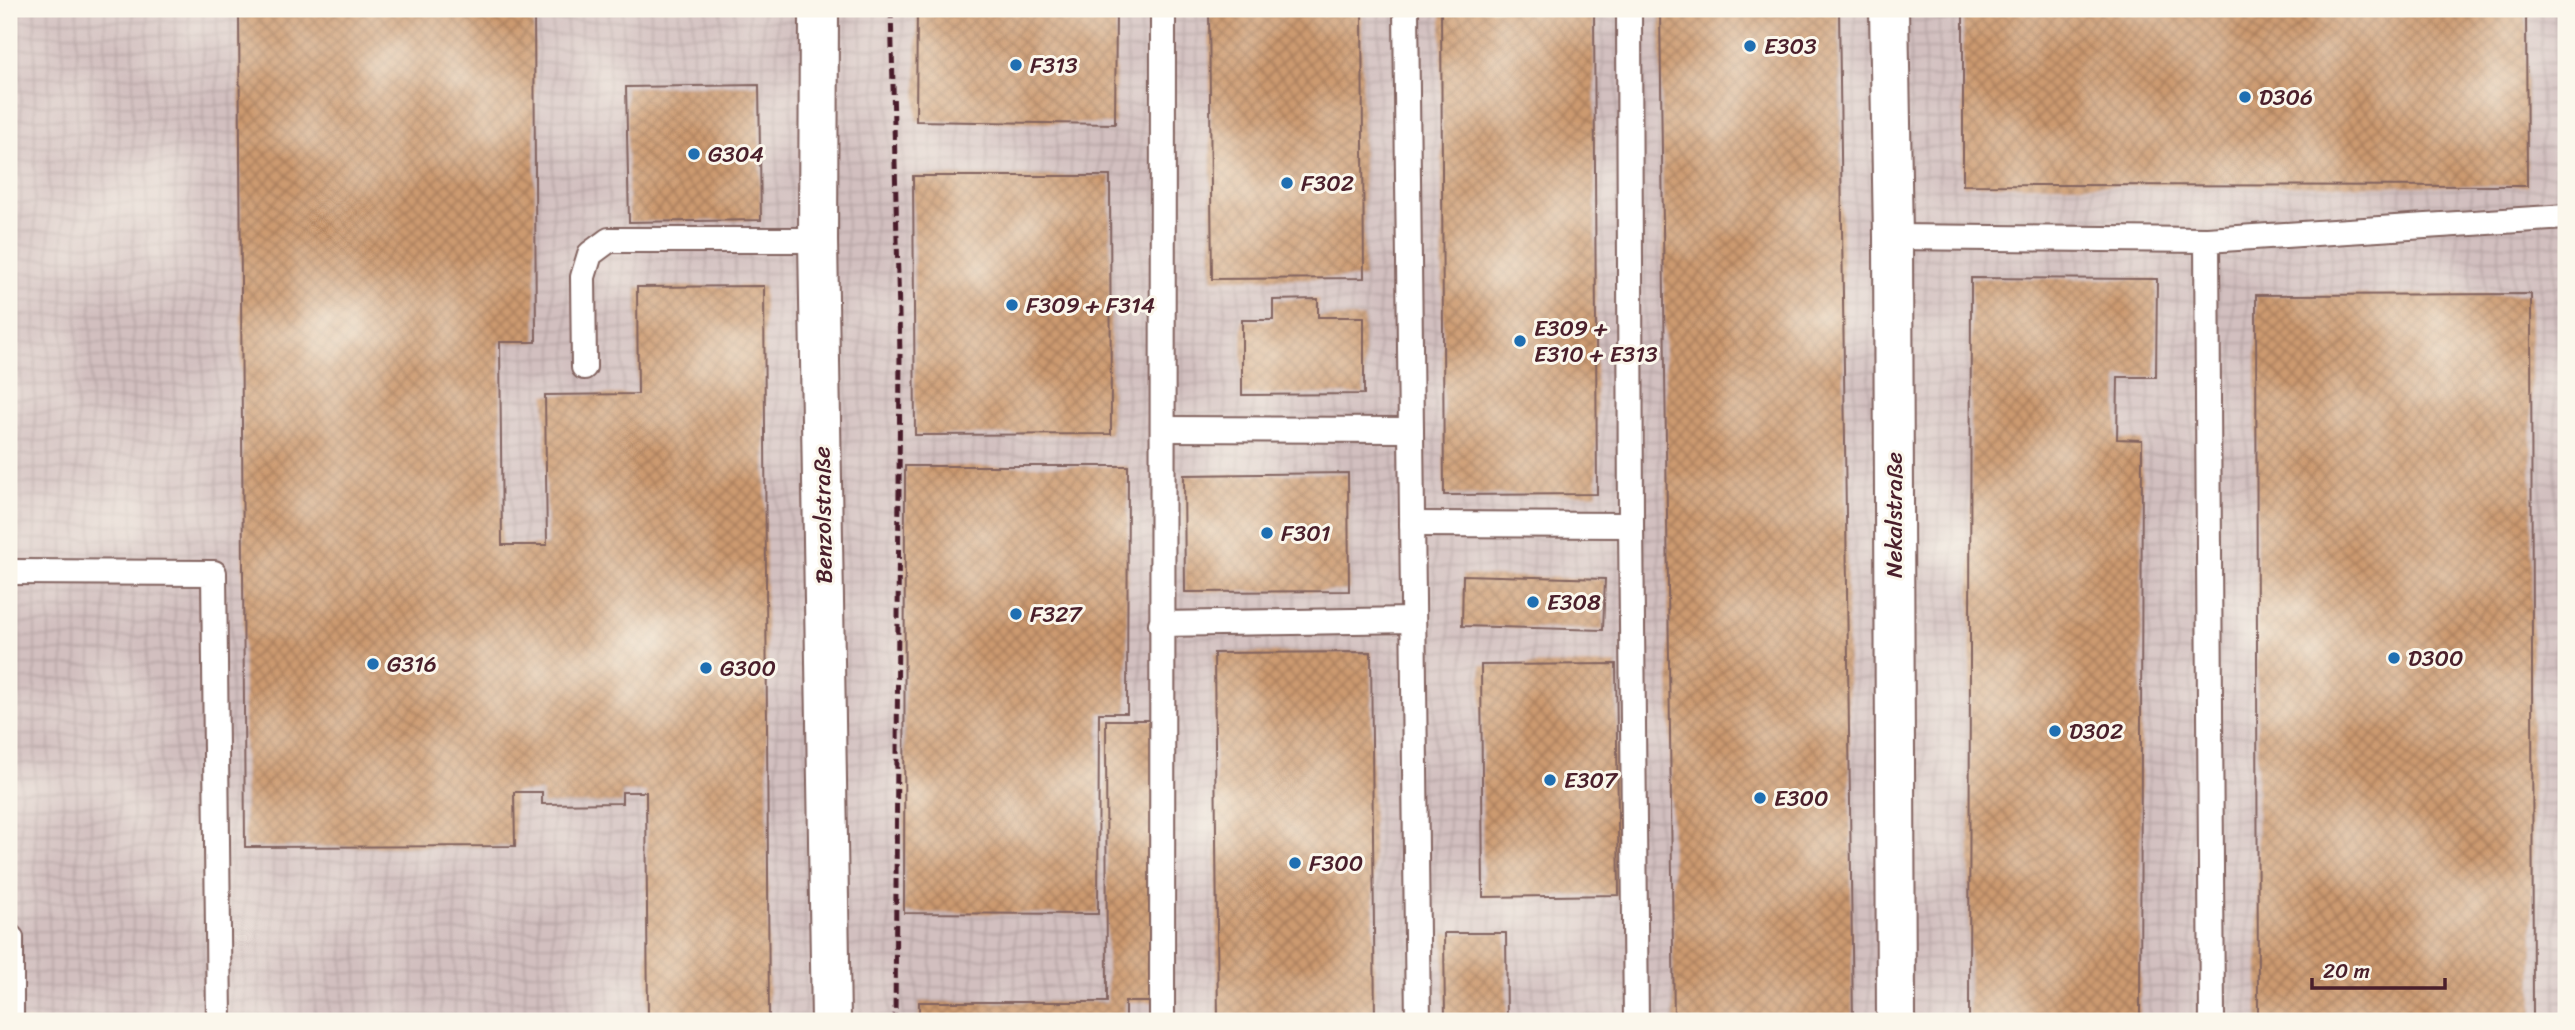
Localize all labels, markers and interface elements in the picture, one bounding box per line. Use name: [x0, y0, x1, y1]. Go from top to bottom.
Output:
place label: E303: [1764, 26, 1817, 67]
marker: E303: [1742, 38, 1758, 54]
place label: F313: [1030, 45, 1078, 86]
marker: F313: [1008, 57, 1024, 73]
place label: D306: [2259, 77, 2313, 118]
marker: D306: [2237, 89, 2253, 105]
place label: G304: [708, 134, 764, 175]
marker: G304: [686, 146, 702, 162]
place label: F302: [1301, 163, 1354, 204]
marker: F302: [1279, 175, 1295, 191]
place label: F309 + F314: [1026, 285, 1155, 326]
marker: F309 + F314: [1004, 297, 1020, 313]
place label: E309 + E310 + E313: [1534, 308, 1658, 375]
marker: E309 + E310 + E313: [1512, 333, 1528, 349]
street label: Benzolstraße: [801, 446, 845, 584]
street label: Nekalstraße: [1874, 452, 1915, 578]
place label: F301: [1281, 513, 1331, 554]
marker: F301: [1259, 525, 1275, 541]
place label: E308: [1547, 582, 1601, 623]
place label: F327: [1030, 594, 1083, 635]
marker: E308: [1525, 594, 1541, 610]
marker: F327: [1008, 606, 1024, 622]
place label: D300: [2408, 638, 2463, 679]
place label: G316: [387, 644, 437, 685]
place label: G300: [720, 648, 776, 689]
marker: D300: [2386, 650, 2402, 666]
marker: G316: [365, 656, 381, 672]
marker: G300: [698, 660, 714, 676]
place label: D302: [2069, 711, 2123, 752]
marker: D302: [2047, 723, 2063, 739]
place label: E307: [1564, 760, 1619, 801]
marker: E307: [1542, 772, 1558, 788]
place label: E300: [1774, 778, 1828, 819]
marker: E300: [1752, 790, 1768, 806]
place label: F300: [1309, 843, 1363, 884]
marker: F300: [1287, 855, 1303, 871]
scale bar: [2312, 946, 2446, 990]
text: 20 m: [2323, 952, 2370, 990]

